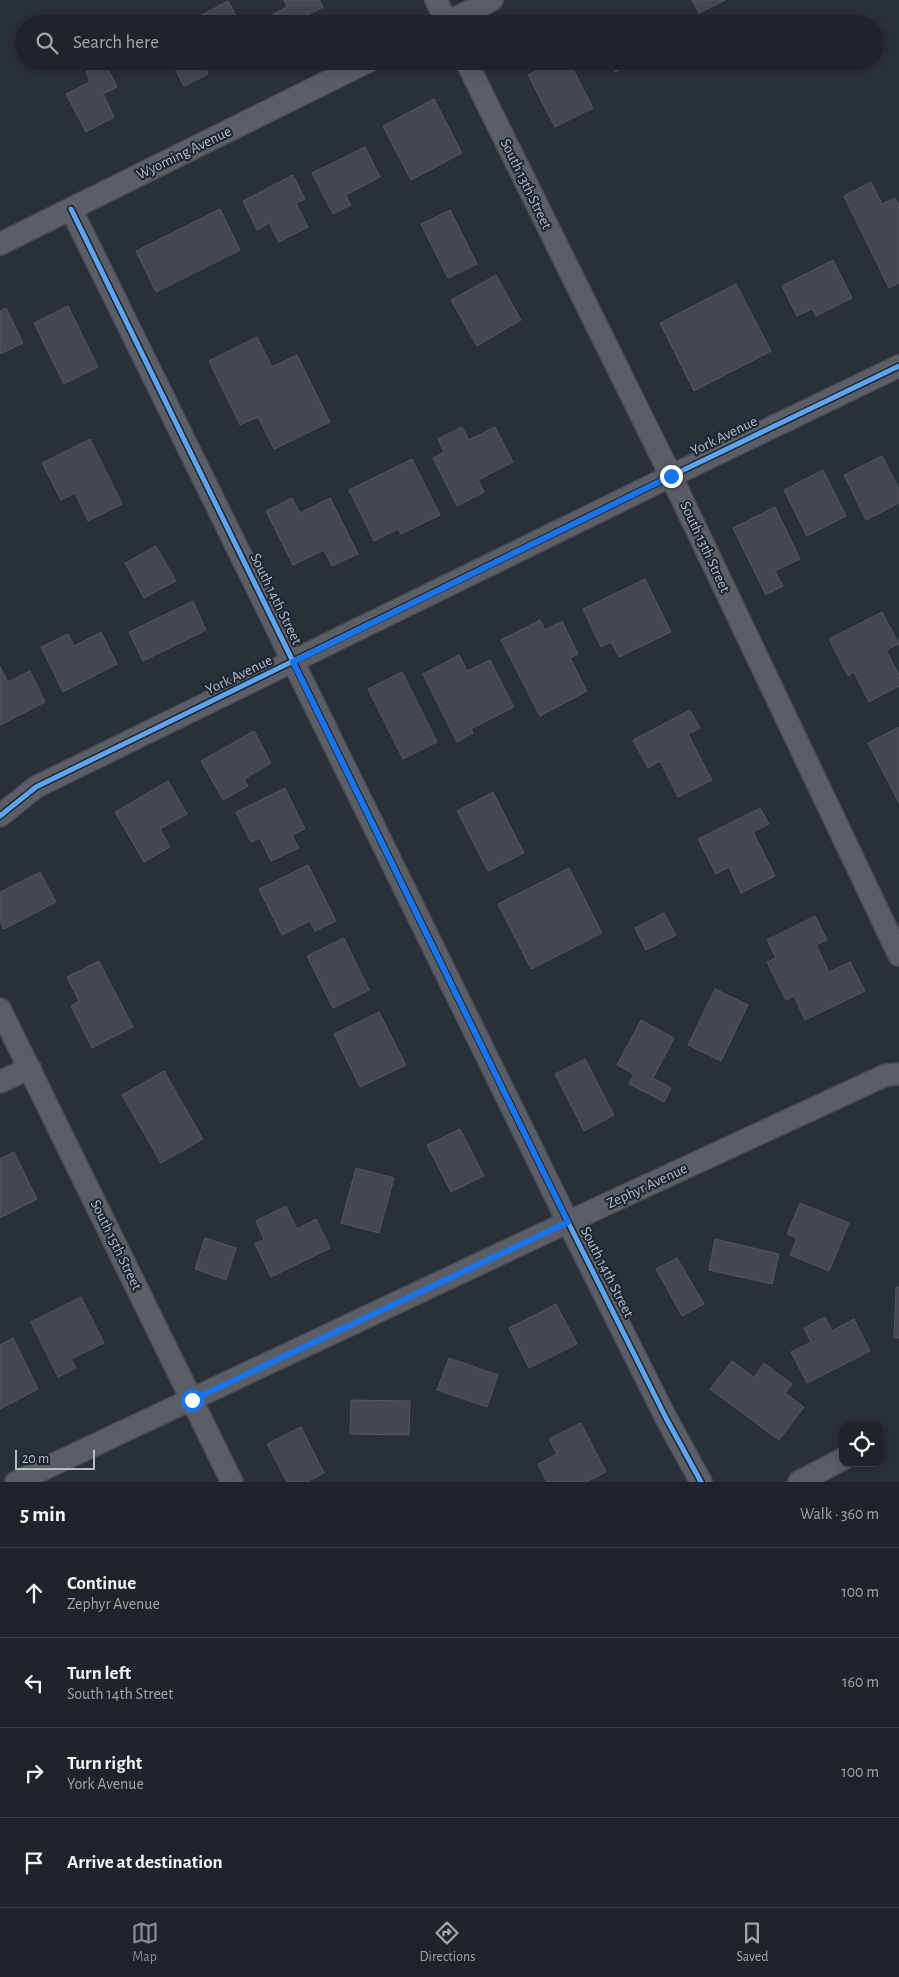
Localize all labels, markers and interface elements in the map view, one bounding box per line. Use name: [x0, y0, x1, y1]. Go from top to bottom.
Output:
search box: [15, 15, 884, 70]
icon: search: [33, 29, 61, 57]
text: Search here: [73, 33, 159, 52]
street label: Wyoming Avenue: [134, 124, 234, 182]
street label: South 13th Street: [498, 136, 554, 232]
street label: York Avenue: [688, 413, 760, 459]
route end: [660, 465, 683, 488]
street label: South 13th Street: [677, 499, 733, 595]
street label: South 14th Street: [247, 551, 305, 647]
street label: York Avenue: [203, 652, 275, 698]
street label: Zephyr Avenue: [604, 1161, 690, 1211]
street label: South 15th Street: [88, 1197, 144, 1293]
street label: South 14th Street: [578, 1224, 636, 1320]
route start: [181, 1389, 204, 1412]
map controls: [839, 1422, 884, 1467]
button: locate: [839, 1422, 884, 1467]
scale bar: [15, 1447, 95, 1470]
text: 20 m: [22, 1452, 49, 1466]
text: 5 min: [20, 1504, 66, 1525]
text: Walk · 360 m: [800, 1506, 879, 1522]
text: Continue: [67, 1574, 136, 1593]
icon: ahead: [20, 1579, 48, 1607]
text: 100 m: [841, 1584, 879, 1600]
text: Zephyr Avenue: [67, 1596, 160, 1612]
text: Turn left: [67, 1664, 131, 1683]
icon: left: [20, 1669, 48, 1697]
text: 160 m: [842, 1674, 879, 1690]
text: South 14th Street: [67, 1686, 173, 1702]
text: Turn right: [67, 1754, 142, 1773]
icon: right: [20, 1759, 48, 1787]
text: 100 m: [841, 1764, 879, 1780]
text: York Avenue: [67, 1776, 144, 1792]
icon: arrive: [20, 1849, 48, 1877]
text: Arrive at destination: [67, 1853, 223, 1872]
tab: Map: [131, 1919, 159, 1966]
tab: Directions: [420, 1919, 475, 1966]
tab: Saved: [736, 1919, 768, 1966]

